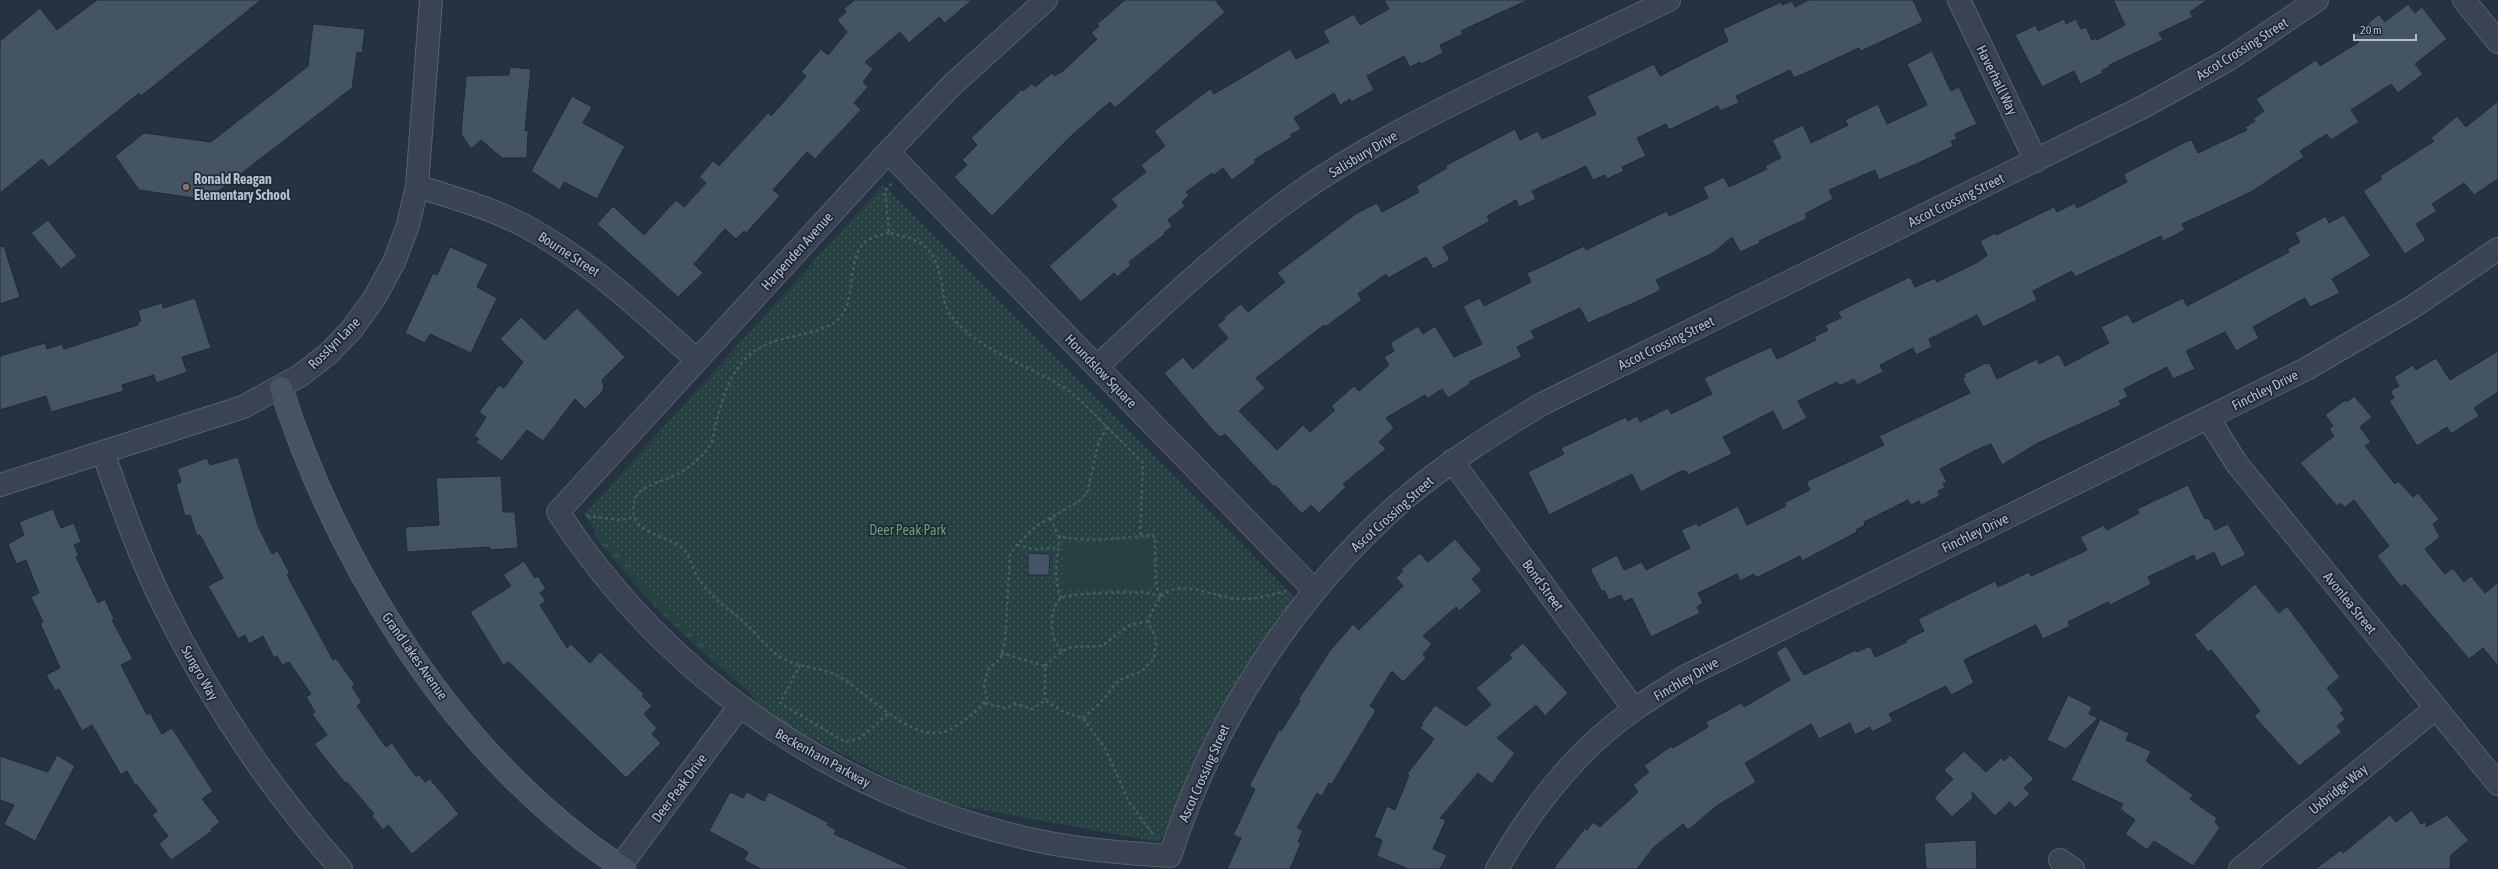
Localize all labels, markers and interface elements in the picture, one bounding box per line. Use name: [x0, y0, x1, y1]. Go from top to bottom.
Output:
street label: Ascot Crossing Street: [2193, 14, 2291, 84]
scale bar: [2354, 16, 2416, 42]
text: 20 m: [2360, 23, 2382, 37]
street label: Haverhall Way: [1973, 43, 2021, 118]
street label: Salisbury Drive: [1326, 127, 1400, 181]
street label: Ascot Crossing Street: [1905, 170, 2007, 230]
place label: Ronald Reagan Elementary School: [194, 171, 290, 203]
marker: Ronald Reagan Elementary School: [181, 182, 191, 192]
street label: Harpenden Avenue: [758, 209, 836, 293]
street label: Bourne Street: [535, 228, 603, 280]
street label: Ascot Crossing Street: [1615, 313, 1717, 373]
street label: Rosslyn Lane: [305, 314, 363, 372]
street label: Houndslow Square: [1062, 331, 1140, 411]
street label: Finchley Drive: [2229, 366, 2301, 414]
street label: Ascot Crossing Street: [1348, 473, 1436, 555]
street label: Finchley Drive: [1939, 510, 2011, 556]
park label: Deer Peak Park: [869, 522, 947, 538]
street label: Bond Street: [1519, 556, 1567, 614]
street label: Avonlea Street: [2320, 569, 2380, 637]
street label: Grand Lakes Avenue: [379, 609, 451, 703]
street label: Sungro Way: [178, 643, 222, 703]
street label: Finchley Drive: [1651, 654, 1721, 704]
street label: Ascot Crossing Street: [1175, 722, 1233, 824]
street label: Beckenham Parkway: [773, 725, 874, 791]
street label: Deer Peak Drive: [648, 751, 710, 825]
street label: Uxbridge Way: [2306, 760, 2371, 817]

